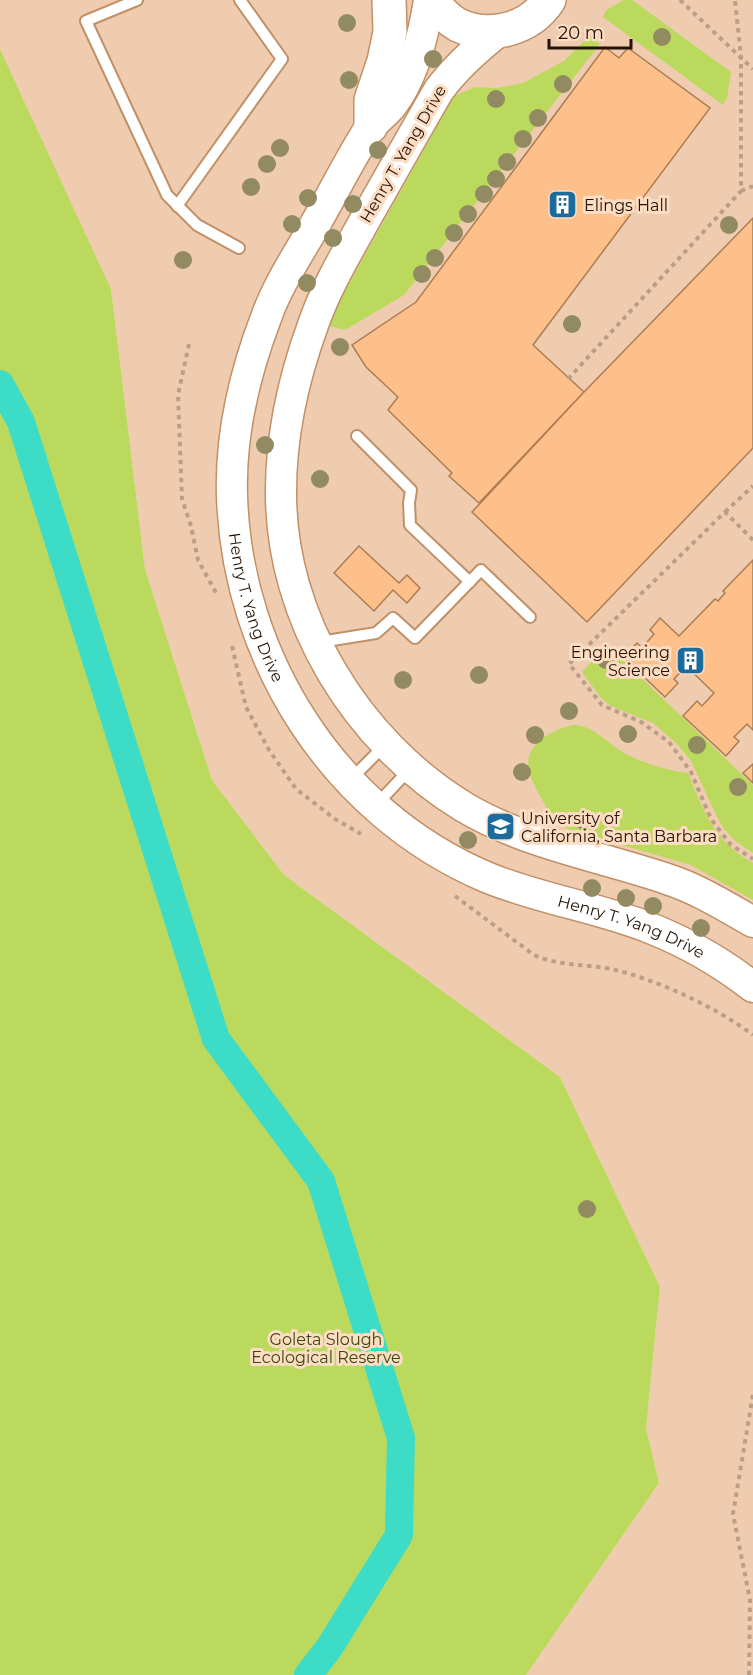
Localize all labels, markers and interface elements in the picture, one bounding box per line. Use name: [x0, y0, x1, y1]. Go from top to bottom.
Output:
scale bar: [549, 12, 632, 50]
text: 20 m: [558, 22, 604, 44]
street label: Henry T. Yang Drive: [356, 82, 450, 226]
building icon: Elings Hall: [547, 189, 579, 221]
place label: Elings Hall: [584, 196, 668, 215]
street label: Henry T. Yang Drive: [225, 531, 288, 685]
place label: Engineering Science: [571, 643, 670, 680]
building icon: Engineering Science: [675, 645, 707, 677]
place label: University of California, Santa Barbara: [521, 809, 717, 846]
school or university icon: University of California, Santa Barbara: [484, 811, 516, 843]
street label: Henry T. Yang Drive: [556, 891, 708, 962]
park label: Goleta Slough Ecological Reserve: [251, 1330, 401, 1367]

